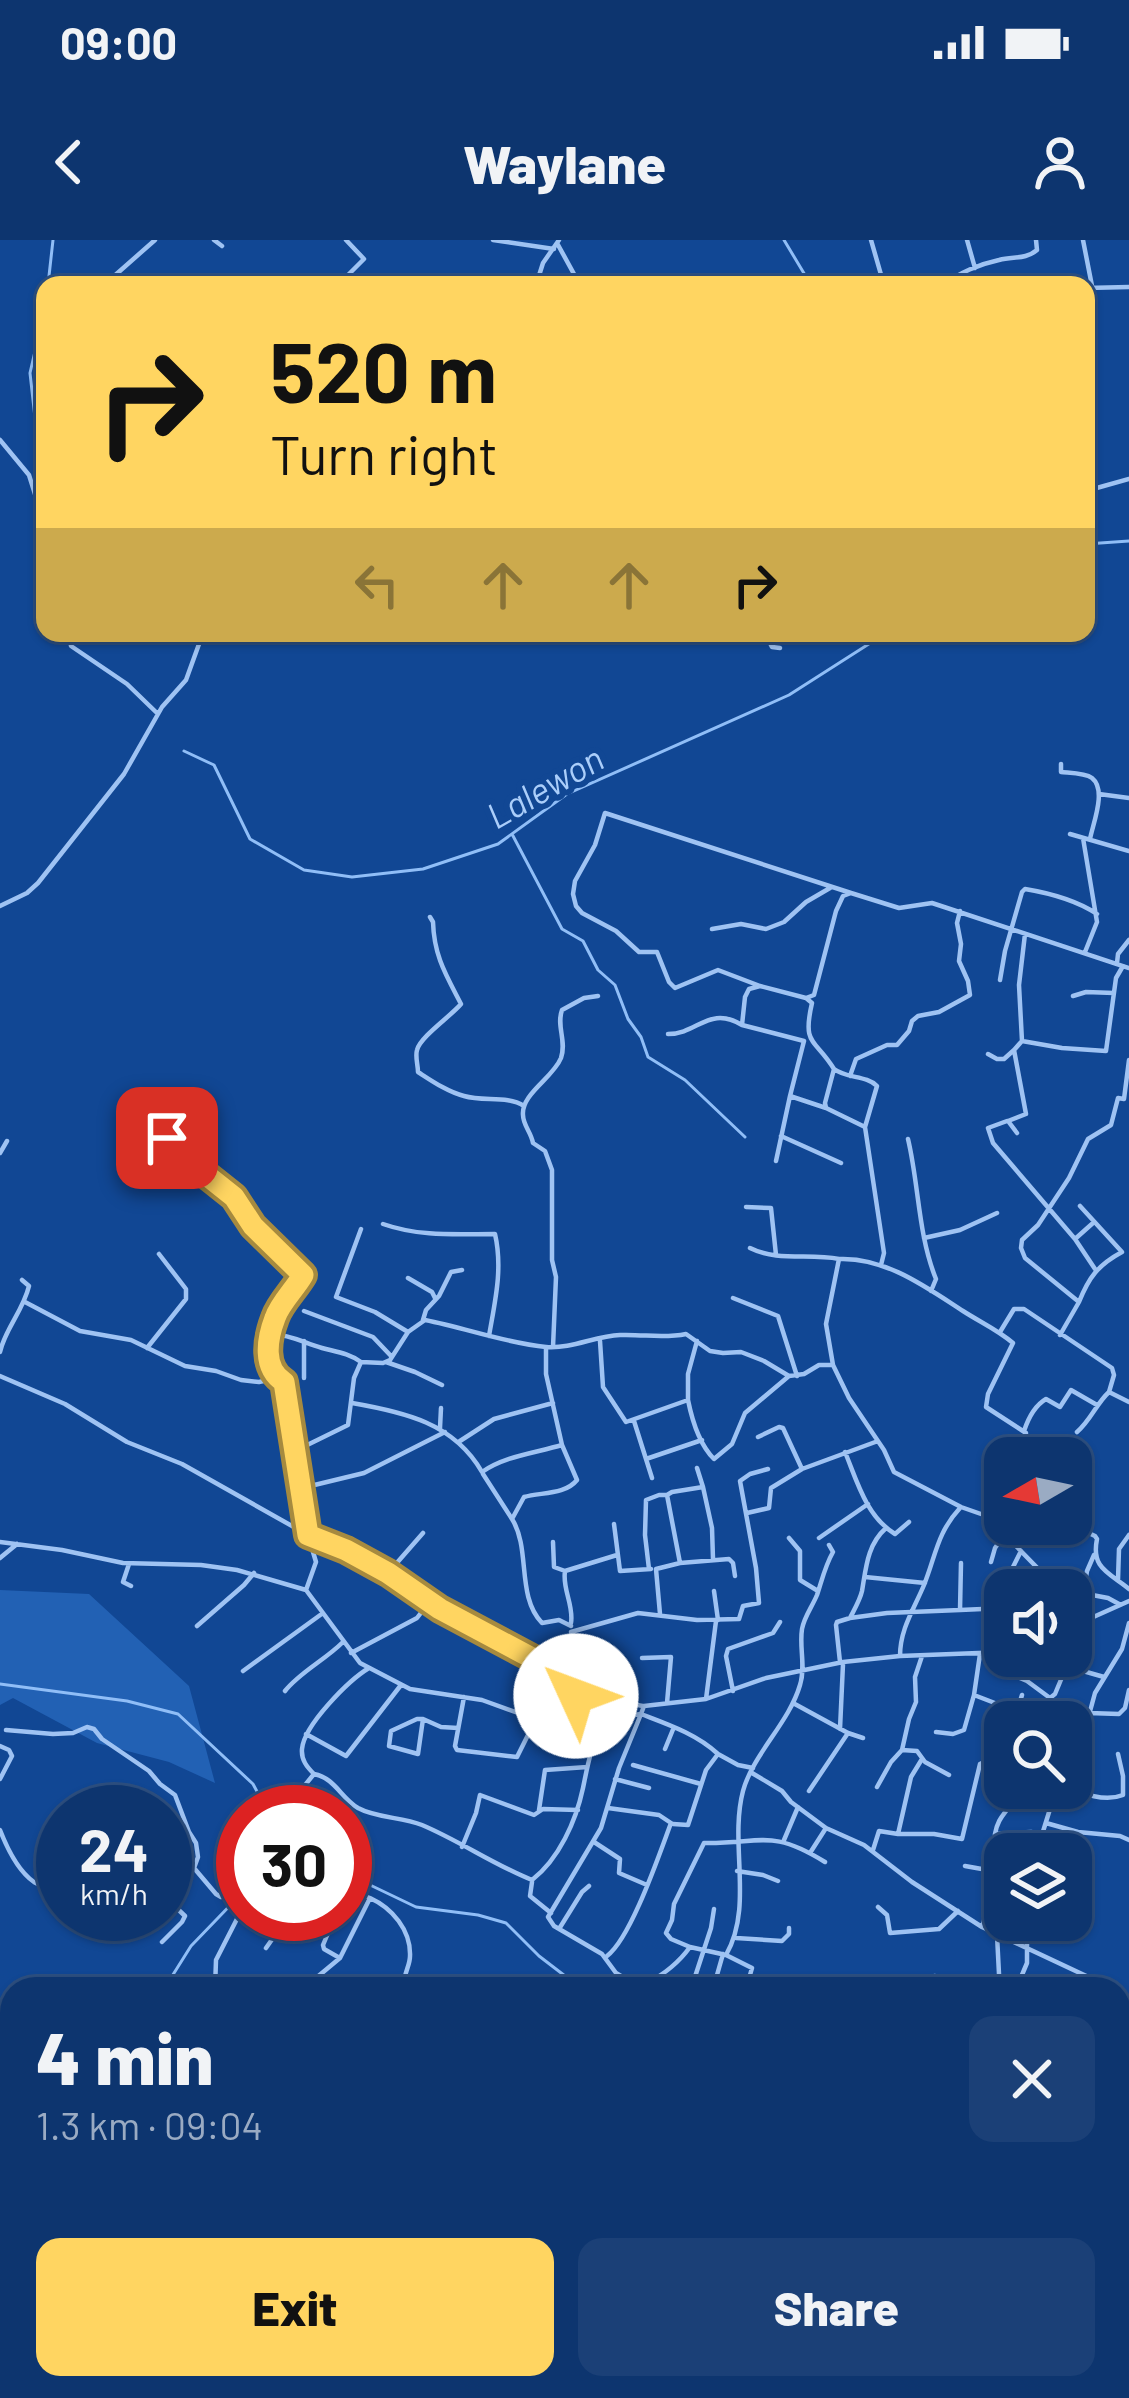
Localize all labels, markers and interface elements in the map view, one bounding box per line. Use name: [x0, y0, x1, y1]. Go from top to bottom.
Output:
text: 09:00: [60, 15, 177, 69]
icon: back: [36, 129, 102, 195]
icon: person: [1027, 129, 1093, 195]
text: Waylane: [463, 130, 666, 195]
text: 520 m: [270, 319, 497, 420]
icon: right: [72, 324, 228, 480]
text: Turn right: [270, 421, 498, 486]
icon: left: [344, 552, 410, 618]
icon: ahead: [470, 552, 536, 618]
icon: ahead: [596, 552, 662, 618]
icon: right: [722, 552, 788, 618]
water label: Lalewon: [478, 735, 610, 836]
pin: [116, 1087, 218, 1189]
icon: arrive: [134, 1105, 200, 1171]
north arrow: [984, 1437, 1092, 1545]
map controls: [984, 1437, 1092, 1941]
button: sound: [984, 1569, 1092, 1677]
position arrow: [513, 1633, 639, 1759]
button: search: [984, 1701, 1092, 1809]
speed limit sign: 30: [216, 1785, 372, 1941]
text: 24: [79, 1812, 149, 1884]
button: layers: [984, 1833, 1092, 1941]
text: km/h: [80, 1875, 148, 1911]
text: 4 min: [36, 2013, 214, 2099]
button: close: [969, 2016, 1095, 2142]
text: 1.3 km · 09:04: [36, 2101, 263, 2148]
button: Exit: [36, 2238, 554, 2376]
button: Share: [578, 2238, 1095, 2376]

